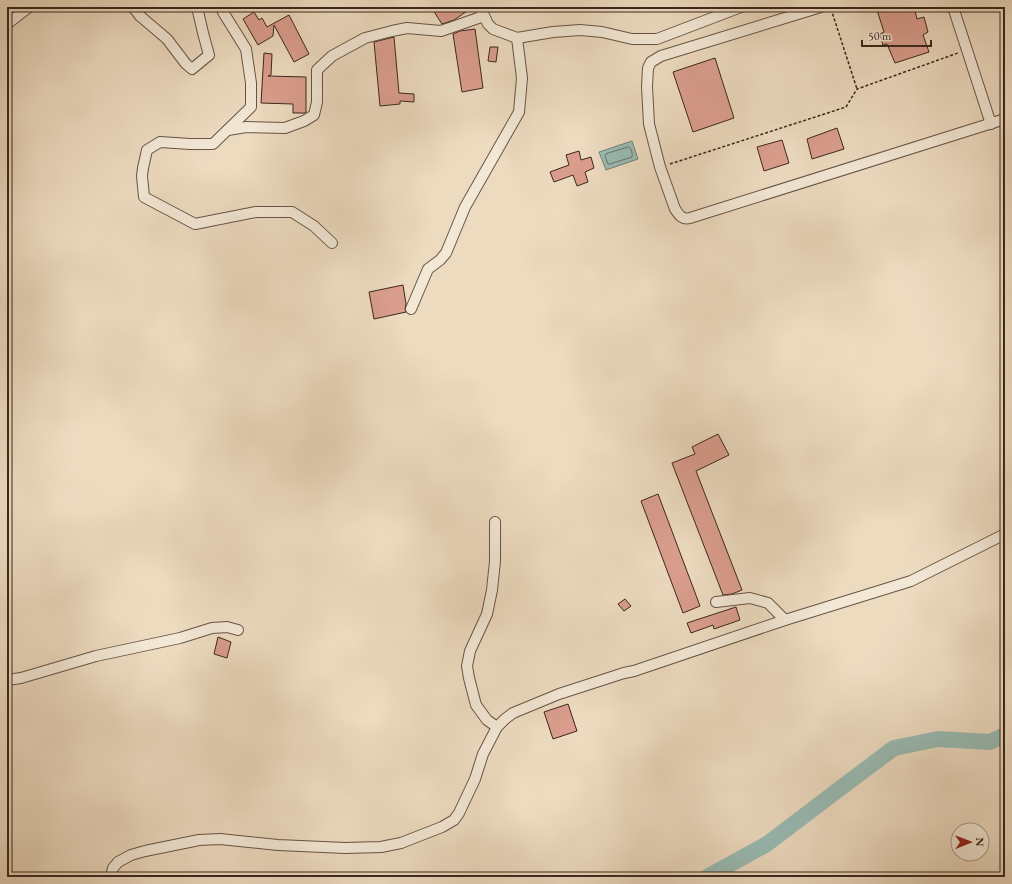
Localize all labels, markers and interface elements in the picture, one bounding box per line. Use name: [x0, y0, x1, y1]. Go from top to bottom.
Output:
scale bar: [862, 22, 931, 48]
text: 50 m: [868, 28, 892, 44]
north arrow: [950, 822, 990, 862]
text: N: [973, 837, 987, 846]

